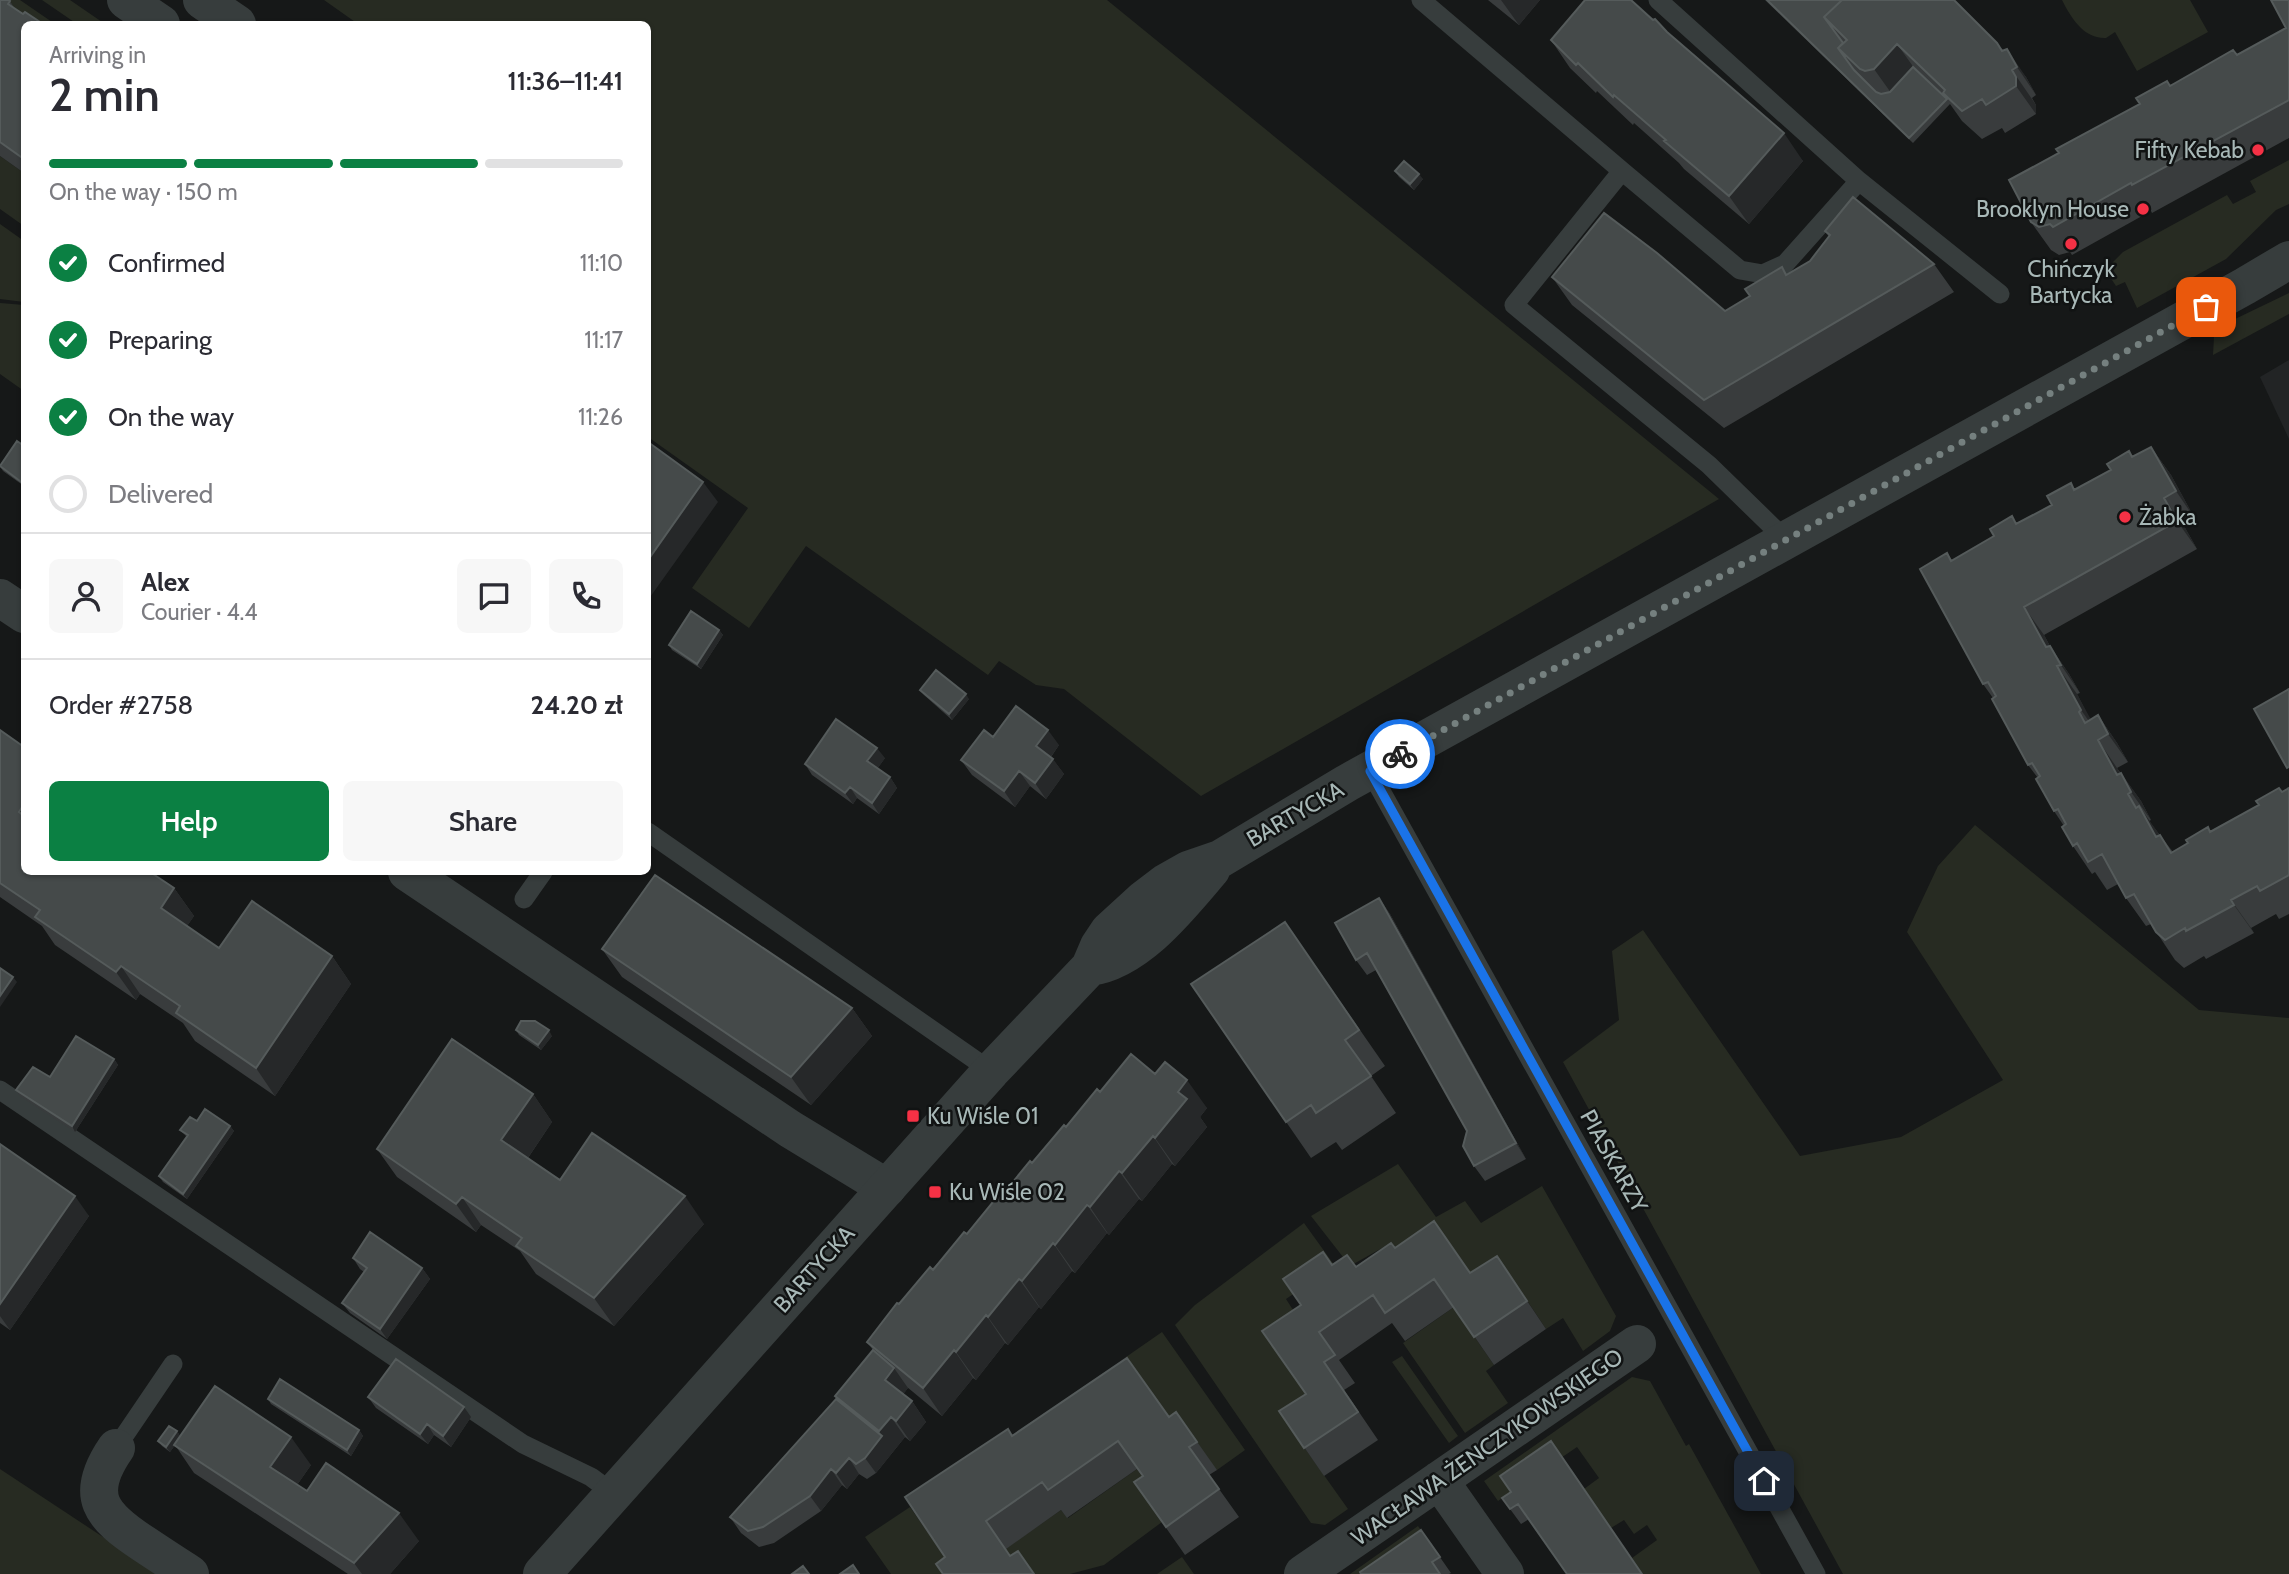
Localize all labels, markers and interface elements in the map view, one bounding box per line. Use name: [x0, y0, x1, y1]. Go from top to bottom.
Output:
text: Arriving in: [49, 41, 146, 69]
text: 11:36–11:41: [508, 65, 623, 97]
text: 2 min: [49, 67, 160, 123]
place label: Fifty Kebab: [2135, 136, 2244, 164]
marker: Fifty Kebab: [2250, 142, 2266, 158]
text: On the way · 150 m: [49, 178, 238, 206]
place label: Brooklyn House: [1976, 195, 2129, 223]
marker: Brooklyn House: [2135, 201, 2151, 217]
marker: Chińczyk Bartycka: [2063, 236, 2079, 252]
icon: check: [49, 244, 87, 282]
text: Confirmed: [108, 247, 225, 279]
text: 11:10: [580, 249, 623, 277]
place label: Chińczyk Bartycka: [2027, 255, 2115, 309]
pin: [2176, 277, 2236, 337]
icon: bag: [2187, 288, 2225, 326]
icon: check: [49, 321, 87, 359]
text: Preparing: [108, 324, 212, 356]
text: 11:17: [584, 326, 623, 354]
icon: check: [49, 398, 87, 436]
text: On the way: [108, 401, 234, 433]
text: 11:26: [578, 403, 623, 431]
text: Delivered: [108, 478, 213, 510]
place label: Żabka: [2139, 503, 2197, 531]
marker: Żabka: [2117, 509, 2133, 525]
button: person: [49, 559, 123, 633]
button: chat: [457, 559, 531, 633]
button: phone: [549, 559, 623, 633]
text: Alex: [141, 566, 190, 598]
text: Courier · 4.4: [141, 598, 258, 626]
text: Order #2758: [49, 689, 193, 721]
text: 24.20 zł: [530, 689, 623, 721]
courier: [1365, 719, 1435, 789]
icon: bike: [1381, 735, 1419, 773]
street label: BARTYCKA: [1241, 775, 1349, 853]
button: Help: [49, 781, 329, 861]
button: Share: [343, 781, 623, 861]
place label: Ku Wiśle 01: [927, 1102, 1039, 1130]
street label: PIASKARZY: [1574, 1105, 1654, 1218]
marker: Ku Wiśle 01: [905, 1108, 921, 1124]
place label: Ku Wiśle 02: [949, 1178, 1065, 1206]
marker: Ku Wiśle 02: [927, 1184, 943, 1200]
street label: BARTYCKA: [768, 1220, 860, 1318]
street label: WACŁAWA ŻENCZYKOWSKIEGO: [1346, 1342, 1628, 1552]
pin: [1734, 1451, 1794, 1511]
icon: home: [1745, 1462, 1783, 1500]

